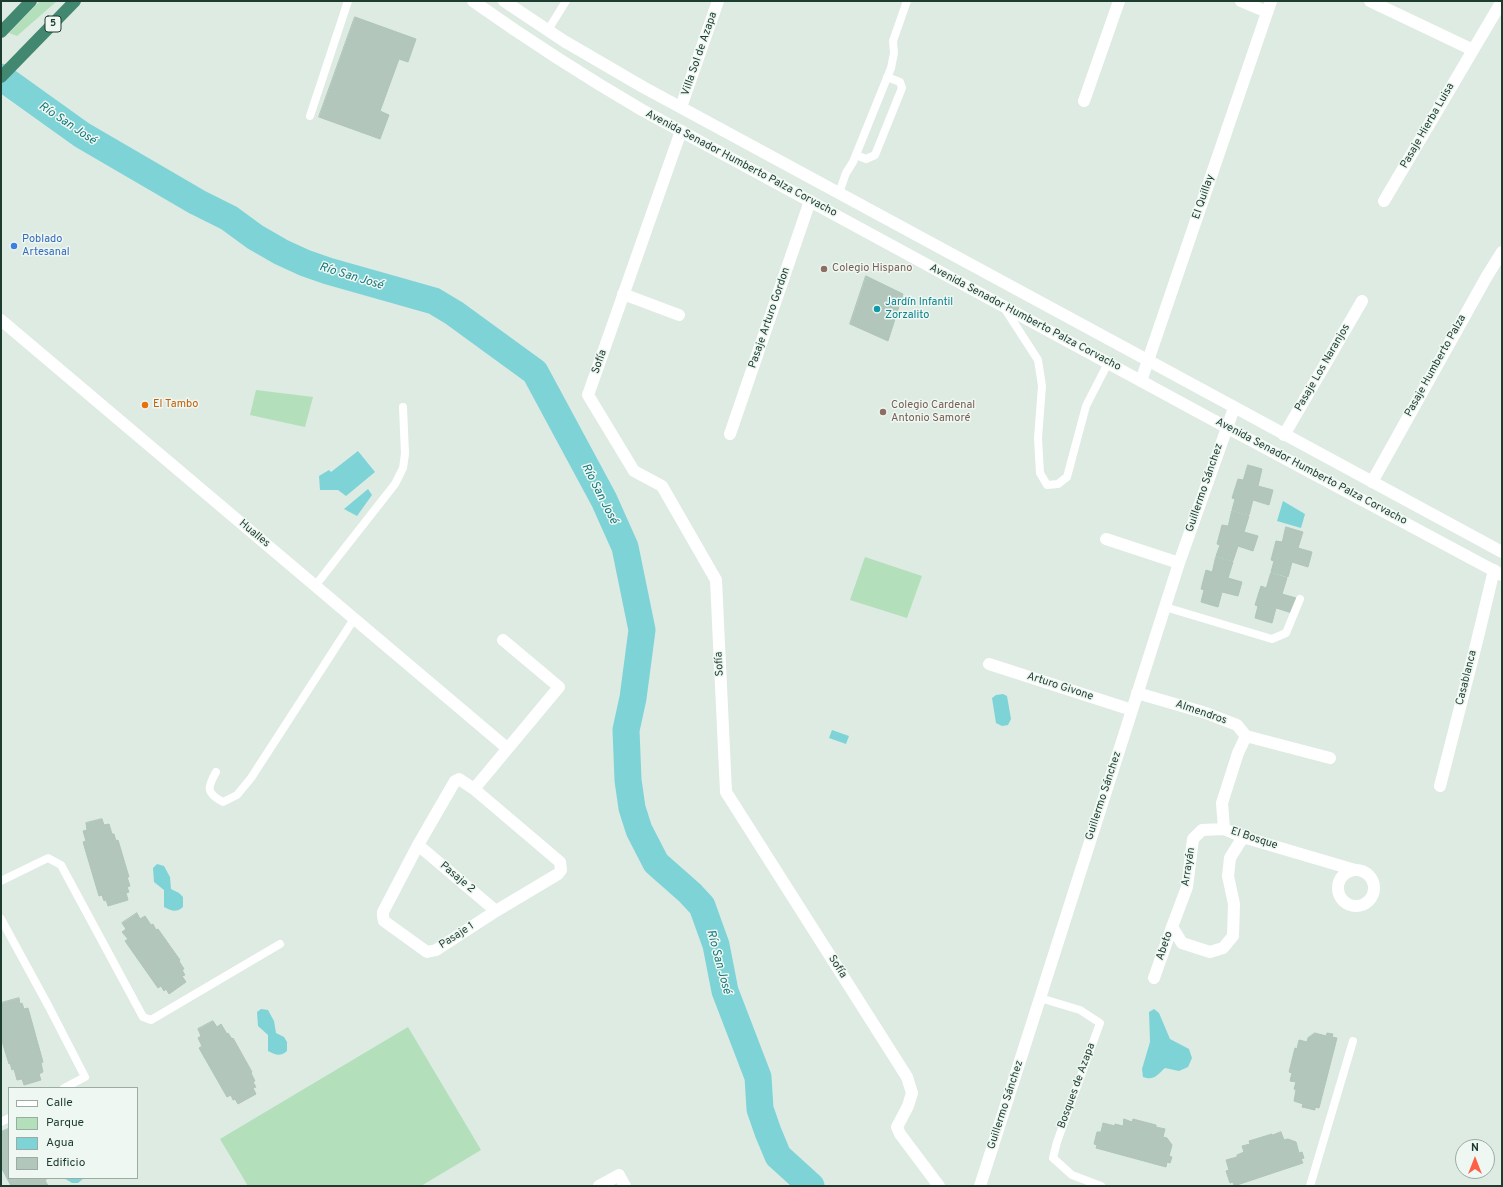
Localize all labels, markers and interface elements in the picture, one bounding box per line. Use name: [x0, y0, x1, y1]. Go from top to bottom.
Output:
street label: Villa Sol de Azapa: [679, 10, 721, 98]
road number: 5: [45, 16, 61, 32]
street label: Pasaje Hierba Luisa: [1398, 81, 1458, 171]
water label: Río San José: [36, 100, 98, 148]
street label: Avenida Senador Humberto Palza Corvacho: [643, 108, 839, 220]
street label: El Quillay: [1190, 173, 1218, 221]
place label: Poblado Artesanal: [22, 233, 70, 259]
marker: Poblado Artesanal: [9, 241, 19, 251]
water label: Río San José: [317, 260, 385, 294]
place label: Colegio Hispano: [832, 262, 912, 276]
street label: Avenida Senador Humberto Palza Corvacho: [927, 262, 1123, 374]
marker: Colegio Hispano: [819, 264, 829, 274]
street label: Pasaje Arturo Gordon: [747, 266, 793, 370]
place label: Jardín Infantil Zorzalito: [885, 296, 953, 322]
marker: Jardín Infantil Zorzalito: [872, 304, 882, 314]
street label: Pasaje Humberto Palza: [1402, 313, 1470, 419]
street label: Pasaje Los Naranjos: [1293, 322, 1353, 414]
street label: Sofía: [590, 348, 610, 376]
place label: El Tambo: [153, 398, 198, 412]
place label: Colegio Cardenal Antonio Samoré: [891, 399, 975, 425]
marker: El Tambo: [140, 400, 150, 410]
marker: Colegio Cardenal Antonio Samoré: [878, 407, 888, 417]
street label: Avenida Senador Humberto Palza Corvacho: [1213, 416, 1409, 528]
street label: Guillermo Sánchez: [1184, 442, 1226, 534]
water label: Río San José: [578, 461, 620, 527]
street label: Hualles: [236, 517, 272, 551]
street label: Casablanca: [1454, 649, 1480, 707]
street label: Sofía: [713, 651, 727, 677]
street label: Arturo Givone: [1025, 670, 1095, 704]
street label: Almendros: [1174, 698, 1228, 728]
street label: Guillermo Sánchez: [1083, 750, 1125, 842]
street label: El Bosque: [1229, 825, 1279, 853]
street label: Arrayán: [1179, 847, 1199, 887]
street label: Pasaje 2: [437, 860, 477, 896]
street label: Pasaje 1: [437, 920, 477, 952]
water label: Río San José: [703, 928, 733, 996]
street label: Abeto: [1154, 930, 1176, 962]
street label: Sofía: [825, 953, 849, 981]
street label: Bosques de Azapa: [1055, 1041, 1099, 1131]
street label: Guillermo Sánchez: [985, 1059, 1027, 1151]
legend: [8, 1087, 138, 1179]
text: Calle: [46, 1095, 73, 1111]
text: Parque: [46, 1115, 84, 1131]
text: Agua: [46, 1135, 74, 1151]
north arrow: [1455, 1139, 1495, 1179]
text: N: [1471, 1141, 1479, 1155]
text: Edificio: [46, 1155, 85, 1171]

